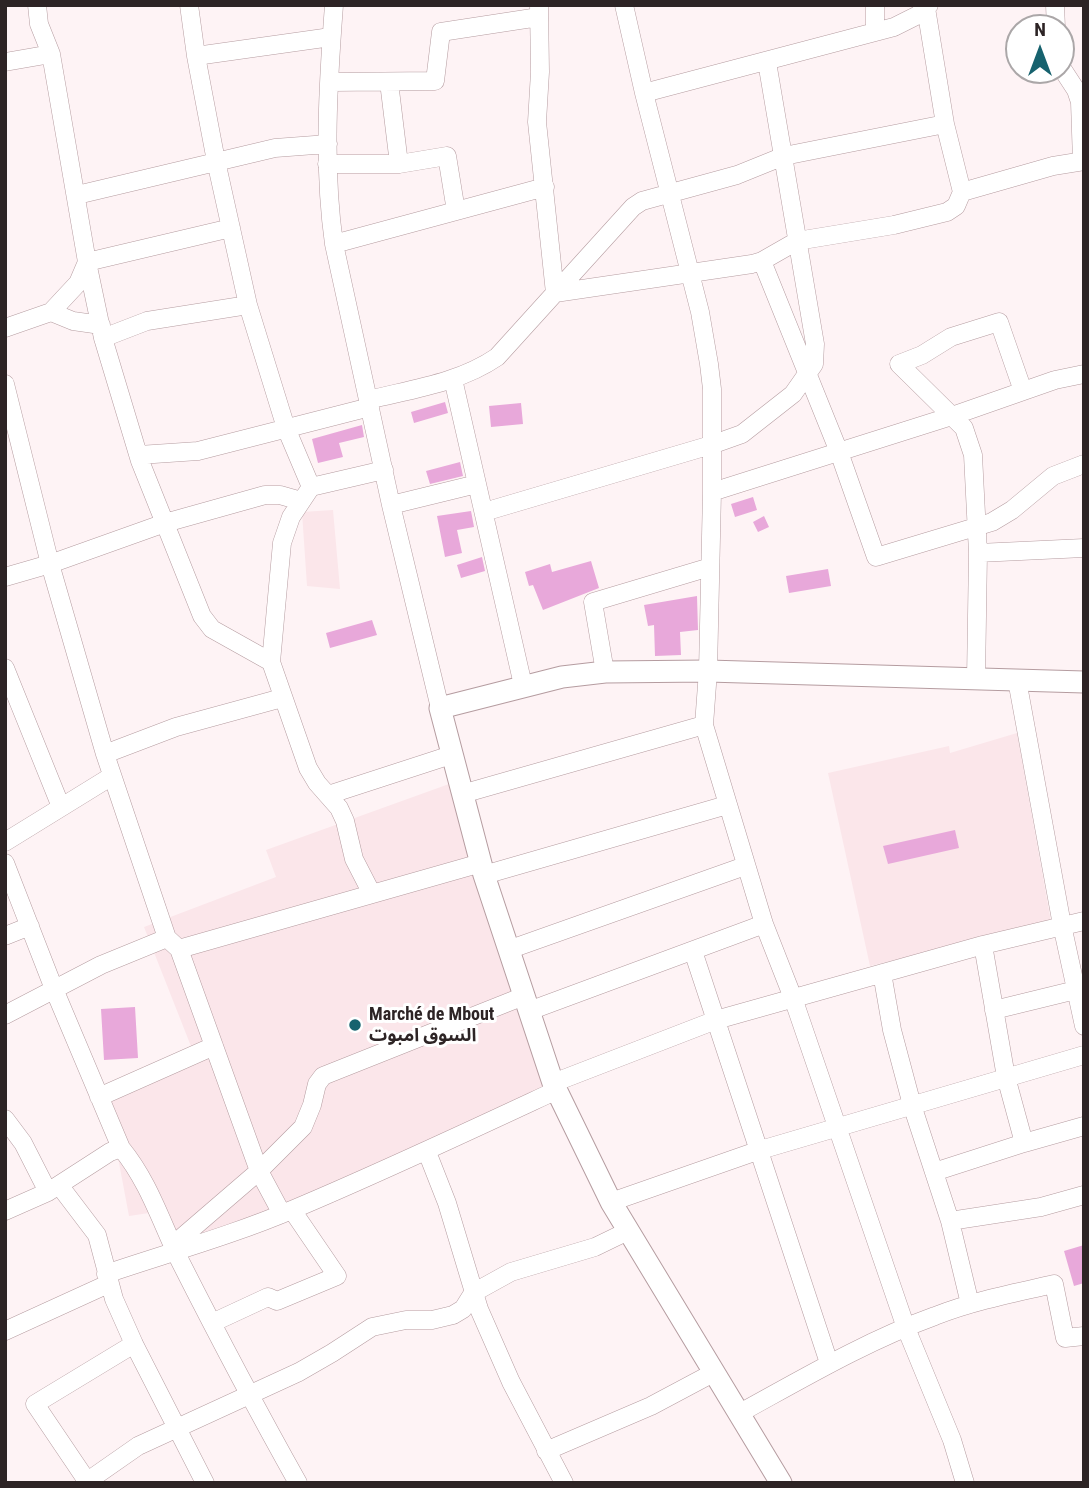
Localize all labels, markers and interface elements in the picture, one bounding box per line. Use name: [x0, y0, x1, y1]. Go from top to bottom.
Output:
north arrow: [1005, 14, 1075, 84]
text: N: [1034, 18, 1046, 41]
place label: Marché de Mbout السوق امبوت: [369, 1004, 494, 1046]
marker: Marché de Mbout السوق امبوت: [347, 1017, 363, 1033]

